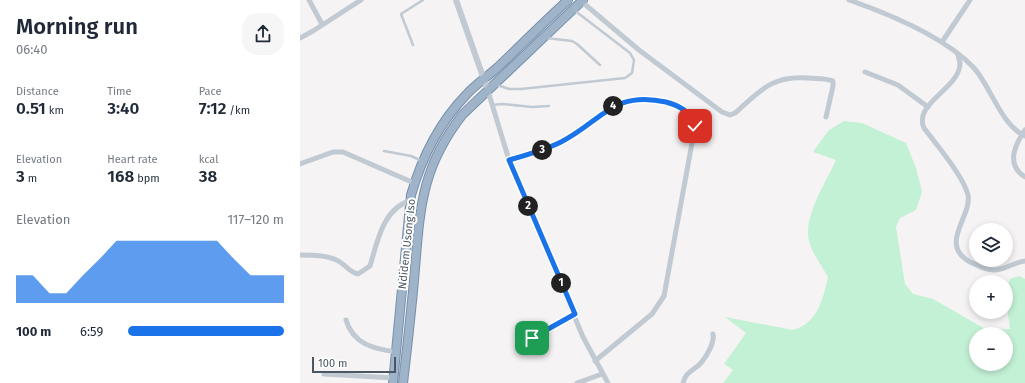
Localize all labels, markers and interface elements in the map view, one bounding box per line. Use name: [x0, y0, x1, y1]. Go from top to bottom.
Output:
text: Morning run: [16, 13, 138, 40]
button: share: [242, 13, 284, 55]
text: 06:40: [16, 42, 47, 57]
text: Distance: [16, 85, 59, 98]
text: Time: [107, 85, 132, 98]
text: Pace: [199, 85, 221, 98]
pin: 4: [603, 96, 623, 116]
text: 0.51: [16, 98, 46, 119]
text: 3:40: [107, 98, 139, 119]
text: 7:12: [199, 98, 226, 119]
text: 4: [610, 99, 616, 112]
text: km: [46, 104, 64, 117]
text: /km: [226, 104, 250, 117]
pin: [678, 109, 712, 143]
icon: check: [684, 115, 706, 137]
pin: 3: [532, 140, 552, 160]
text: 3: [539, 143, 545, 156]
text: Elevation: [16, 153, 62, 166]
text: Heart rate: [107, 153, 157, 166]
text: kcal: [199, 153, 218, 166]
text: 3: [16, 166, 25, 187]
text: 168: [107, 166, 134, 187]
text: 38: [199, 166, 217, 187]
text: m: [25, 172, 37, 185]
text: bpm: [134, 172, 160, 185]
pin: 2: [518, 196, 538, 216]
street label: Ndidem Usong Iso: [396, 198, 418, 290]
text: 2: [525, 199, 531, 212]
text: Elevation: [16, 212, 70, 227]
text: 117–120 m: [227, 212, 284, 227]
map controls: [969, 223, 1013, 371]
button: layers: [969, 223, 1013, 267]
pin: 1: [551, 273, 571, 293]
button: +: [969, 275, 1013, 319]
text: 1: [558, 276, 564, 289]
pin: [515, 321, 549, 355]
text: 100 m: [16, 324, 51, 339]
text: 6:59: [80, 324, 103, 339]
icon: arrive: [521, 327, 543, 349]
button: −: [969, 327, 1013, 371]
scale bar: [312, 355, 396, 374]
text: 100 m: [318, 357, 347, 370]

